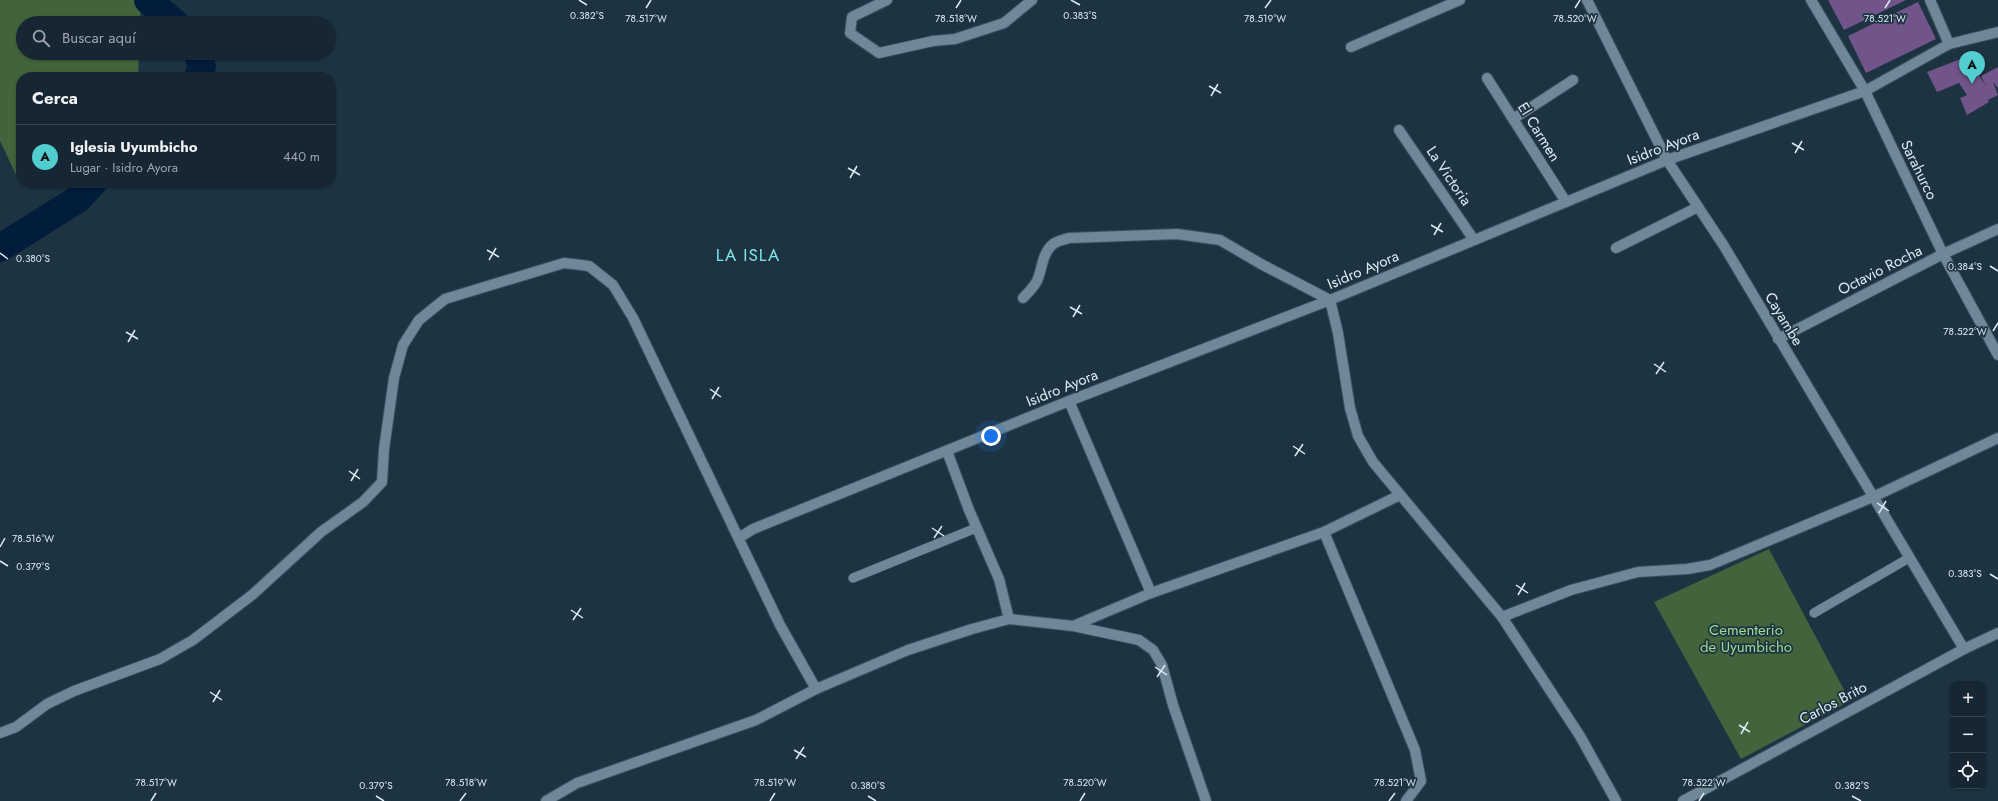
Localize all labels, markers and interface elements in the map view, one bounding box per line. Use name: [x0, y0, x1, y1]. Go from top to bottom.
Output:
text: 0.382°S: [570, 8, 604, 23]
text: 0.383°S: [1063, 8, 1097, 23]
text: 78.517°W: [625, 11, 667, 26]
text: 78.518°W: [935, 11, 977, 26]
text: 78.519°W: [1244, 11, 1286, 26]
text: 78.520°W: [1553, 11, 1597, 26]
text: 78.521°W: [1864, 11, 1906, 26]
search box: [16, 16, 336, 60]
icon: search: [30, 27, 52, 49]
text: Buscar aquí: [62, 27, 136, 49]
pin: A: [1959, 51, 1985, 84]
text: Cerca: [32, 86, 78, 110]
street label: El Carmen: [1512, 98, 1566, 166]
street label: Isidro Ayora: [1624, 123, 1702, 171]
text: Iglesia Uyumbicho: [70, 136, 198, 158]
street label: Sarahurco: [1895, 136, 1943, 204]
street label: La Victoria: [1421, 142, 1477, 210]
text: A: [40, 147, 50, 166]
text: 440 m: [283, 147, 320, 166]
text: Lugar · Isidro Ayora: [70, 158, 178, 177]
street label: Octavio Rocha: [1834, 239, 1926, 301]
district label: LA ISLA: [716, 243, 780, 267]
street label: Isidro Ayora: [1324, 245, 1402, 295]
text: 0.380°S: [16, 251, 51, 266]
text: 0.384°S: [1948, 259, 1983, 274]
street label: Cayambe: [1759, 288, 1809, 350]
text: 78.522°W: [1943, 324, 1987, 339]
street label: Isidro Ayora: [1023, 364, 1101, 412]
your location: [981, 426, 1001, 446]
text: 78.516°W: [12, 531, 54, 546]
text: 0.379°S: [16, 559, 50, 574]
text: 0.383°S: [1948, 566, 1982, 581]
park label: Cementerio de Uyumbicho: [1700, 619, 1792, 658]
street label: Carlos Brito: [1795, 676, 1871, 730]
map controls: [1950, 681, 1986, 789]
button: +: [1950, 681, 1986, 717]
button: −: [1950, 717, 1986, 753]
button: locate: [1950, 753, 1986, 789]
text: 78.517°W: [135, 775, 177, 790]
text: 78.518°W: [445, 775, 487, 790]
text: 78.519°W: [754, 775, 796, 790]
text: 78.520°W: [1063, 775, 1107, 790]
text: 78.521°W: [1374, 775, 1416, 790]
text: 78.522°W: [1682, 775, 1726, 790]
text: 0.379°S: [359, 778, 393, 793]
text: 0.380°S: [851, 778, 886, 793]
text: 0.382°S: [1835, 778, 1869, 793]

